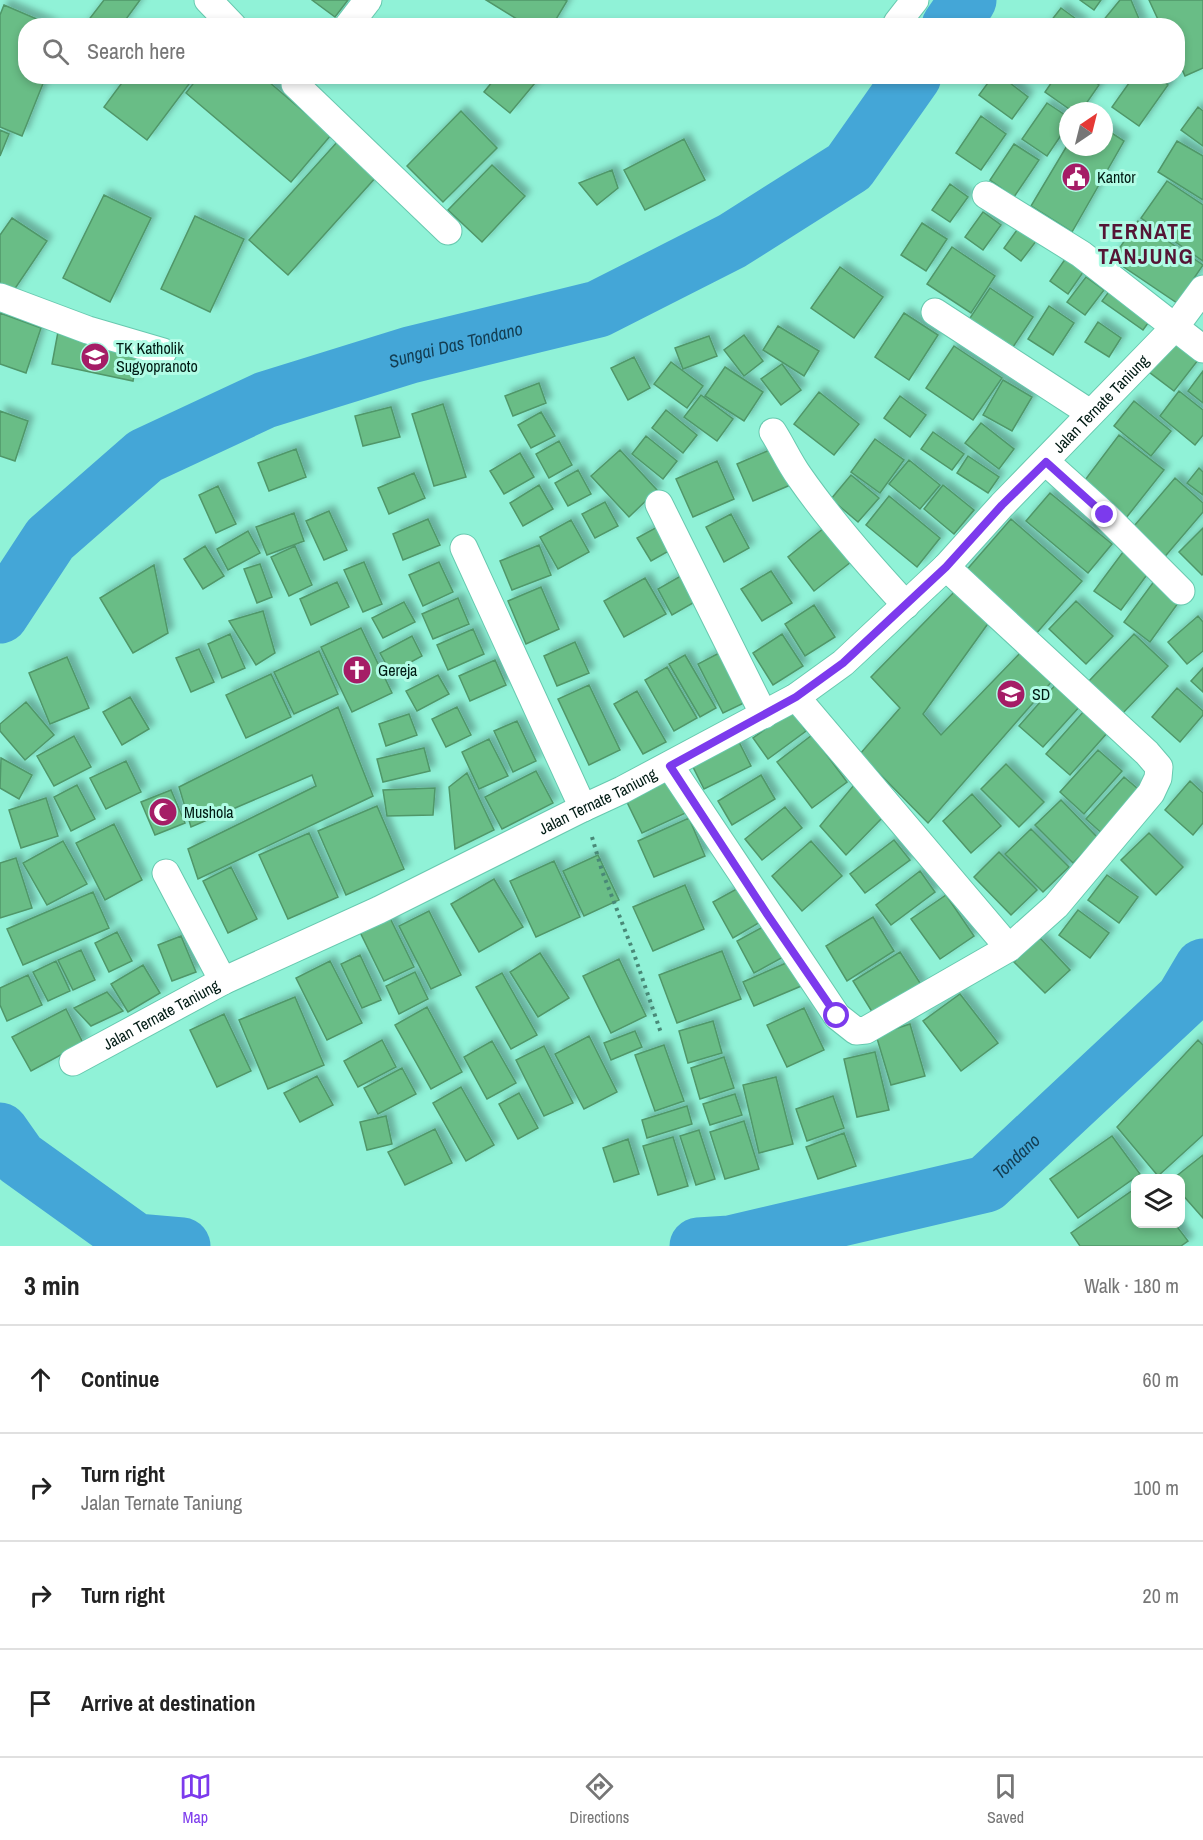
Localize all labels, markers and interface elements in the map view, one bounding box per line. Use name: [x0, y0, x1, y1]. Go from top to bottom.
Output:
search box: [18, 18, 1185, 84]
icon: search: [39, 35, 72, 68]
text: Search here: [87, 36, 185, 66]
north arrow: [1059, 102, 1113, 156]
public building icon: Kantor: [1060, 161, 1092, 193]
place label: Kantor: [1097, 166, 1136, 188]
district label: TERNATE TANJUNG: [1098, 216, 1194, 271]
water label: Sungai Das Tondano: [385, 315, 525, 373]
place label: TK Katholik Sugyopranoto: [116, 337, 198, 377]
school or university icon: TK Katholik Sugyopranoto: [79, 341, 111, 373]
street label: Jalan Ternate Taniung: [1048, 349, 1154, 457]
route end: [1091, 501, 1117, 527]
church icon: Gereja: [341, 654, 373, 686]
place label: Gereja: [378, 659, 418, 681]
school or university icon: SD: [995, 678, 1027, 710]
place label: SD: [1032, 683, 1050, 705]
street label: Jalan Ternate Taniung: [535, 762, 661, 840]
mosque icon: Mushola: [147, 796, 179, 828]
place label: Mushola: [184, 801, 234, 823]
street label: Jalan Ternate Taniung: [99, 974, 224, 1055]
route start: [823, 1002, 849, 1028]
water label: Tondano: [987, 1128, 1045, 1184]
map controls: [1131, 1174, 1185, 1228]
button: layers: [1131, 1174, 1185, 1228]
text: 3 min: [24, 1268, 80, 1303]
text: Walk · 180 m: [1084, 1272, 1179, 1299]
icon: ahead: [24, 1363, 57, 1396]
text: Continue: [81, 1364, 159, 1394]
text: 60 m: [1143, 1366, 1179, 1393]
text: Turn right: [81, 1459, 165, 1489]
icon: right: [24, 1471, 57, 1504]
text: 100 m: [1133, 1474, 1179, 1501]
text: Jalan Ternate Taniung: [81, 1489, 242, 1516]
icon: right: [24, 1579, 57, 1612]
text: Turn right: [81, 1580, 165, 1610]
text: 20 m: [1143, 1582, 1179, 1609]
icon: arrive: [24, 1687, 57, 1720]
text: Arrive at destination: [81, 1688, 255, 1718]
tab: Map: [179, 1770, 212, 1828]
tab: Directions: [569, 1770, 629, 1828]
tab: Saved: [987, 1770, 1024, 1828]

